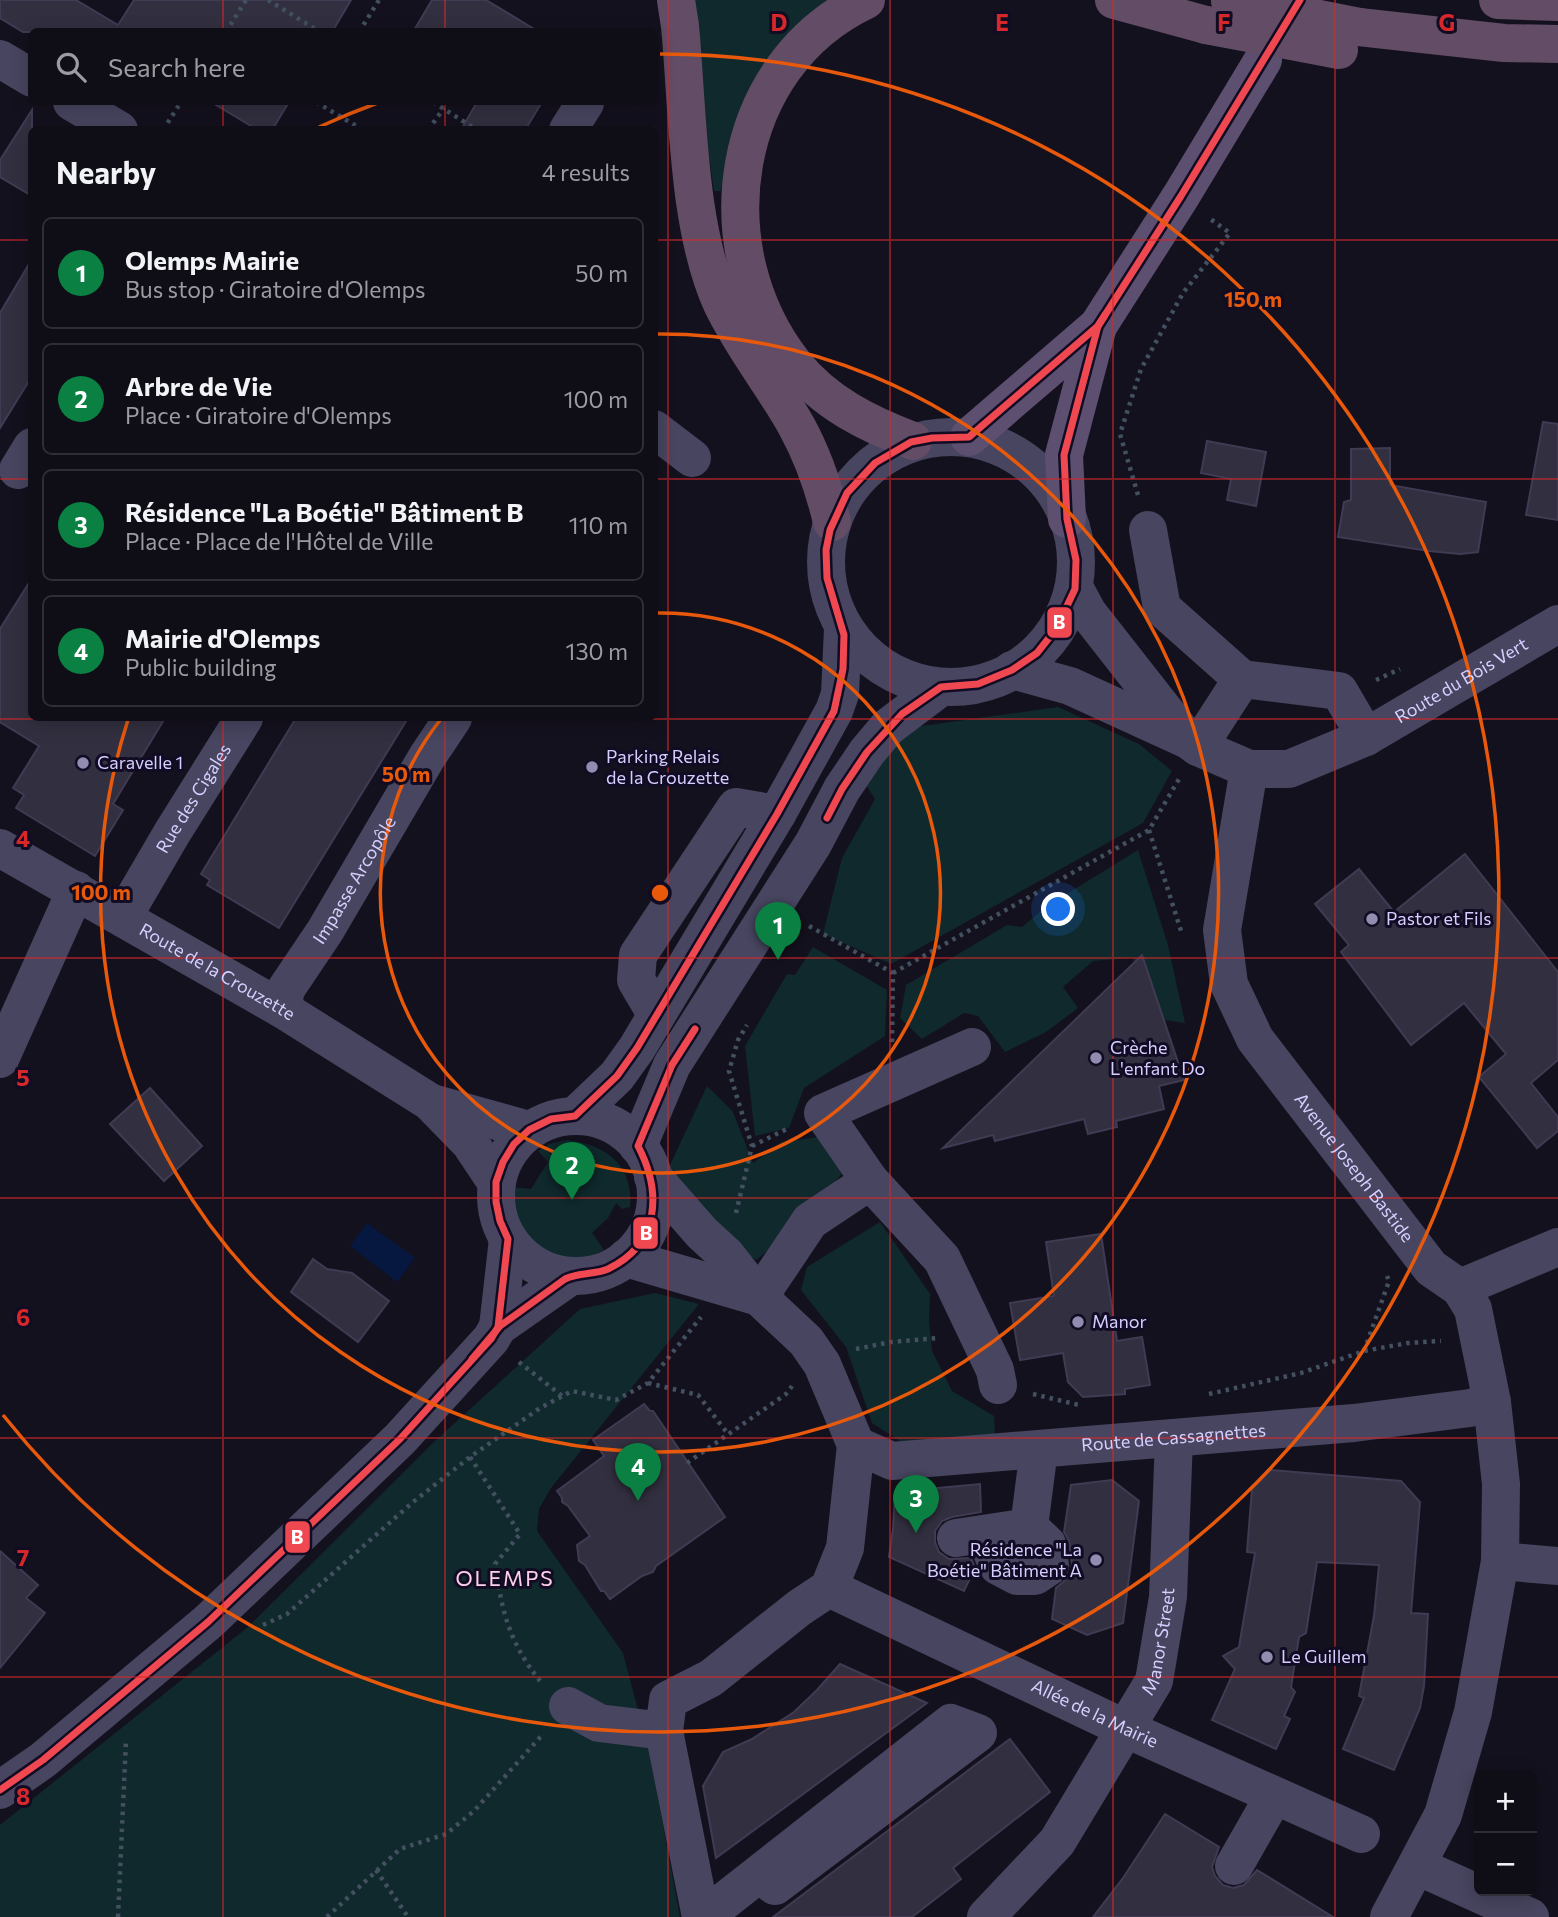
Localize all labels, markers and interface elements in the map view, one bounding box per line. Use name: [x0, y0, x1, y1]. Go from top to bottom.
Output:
text: D: [771, 8, 788, 36]
text: E: [995, 8, 1009, 36]
text: F: [1217, 8, 1231, 36]
text: G: [1439, 8, 1455, 36]
search box: [28, 28, 658, 105]
icon: search: [52, 48, 90, 86]
text: Search here: [108, 51, 246, 82]
text: Nearby: [56, 153, 156, 190]
text: 4 results: [542, 158, 630, 186]
text: Olemps Mairie: [125, 244, 299, 275]
text: 1: [76, 259, 86, 287]
text: 50 m: [575, 259, 628, 287]
text: Bus stop · Giratoire d'Olemps: [125, 275, 425, 303]
text: 150 m: [1224, 286, 1282, 311]
text: Arbre de Vie: [125, 370, 272, 401]
text: 2: [74, 385, 88, 413]
text: 100 m: [564, 385, 628, 413]
text: Place · Giratoire d'Olemps: [125, 401, 392, 429]
text: Résidence "La Boétie" Bâtiment B: [125, 496, 524, 527]
text: 3: [74, 511, 88, 539]
text: 110 m: [569, 511, 628, 539]
text: Place · Place de l'Hôtel de Ville: [125, 527, 433, 555]
line badge: B: [1046, 606, 1073, 639]
text: B: [1053, 610, 1065, 633]
text: Mairie d'Olemps: [125, 622, 320, 653]
street label: Route du Bois Vert: [1391, 632, 1531, 727]
text: 4: [74, 637, 88, 665]
text: 130 m: [566, 637, 628, 665]
text: Public building: [125, 653, 276, 681]
street label: Rue des Cigales: [151, 739, 235, 857]
place label: Parking Relais de la Crouzette: [606, 745, 729, 788]
place label: Caravelle 1: [97, 751, 183, 773]
marker: Caravelle 1: [75, 755, 91, 771]
marker: Parking Relais de la Crouzette: [584, 759, 600, 775]
text: 50 m: [382, 761, 430, 786]
street label: Impasse Arcopôle: [307, 812, 400, 948]
text: 4: [16, 824, 30, 852]
text: 100 m: [71, 879, 131, 904]
centre of rings: [648, 881, 672, 905]
your location: [1041, 892, 1075, 926]
pin: 1: [755, 902, 801, 960]
place label: Pastor et Fils: [1386, 907, 1491, 929]
marker: Pastor et Fils: [1364, 911, 1380, 927]
street label: Route de la Crouzette: [136, 918, 300, 1024]
place label: Crèche L'enfant Do: [1110, 1036, 1205, 1079]
marker: Crèche L'enfant Do: [1088, 1050, 1104, 1066]
text: 5: [16, 1063, 30, 1091]
street label: Avenue Joseph Bastide: [1290, 1088, 1419, 1246]
pin: 2: [549, 1142, 595, 1200]
line badge: B: [632, 1216, 659, 1250]
text: B: [640, 1221, 652, 1244]
text: 6: [16, 1303, 30, 1331]
place label: Manor: [1092, 1310, 1147, 1332]
marker: Manor: [1070, 1314, 1086, 1330]
street label: Route de Cassagnettes: [1080, 1418, 1267, 1455]
pin: 4: [615, 1443, 661, 1501]
pin: 3: [893, 1475, 939, 1533]
line badge: B: [284, 1520, 311, 1554]
text: B: [291, 1525, 303, 1548]
place label: Résidence "La Boétie" Bâtiment A: [927, 1538, 1082, 1581]
text: 7: [17, 1543, 29, 1571]
marker: Résidence "La Boétie" Bâtiment A: [1088, 1552, 1104, 1568]
district label: OLEMPS: [455, 1565, 555, 1590]
street label: Manor Street: [1136, 1587, 1178, 1699]
place label: Le Guillem: [1281, 1645, 1366, 1667]
marker: Le Guillem: [1259, 1649, 1275, 1665]
street label: Allée de la Mairie: [1028, 1674, 1162, 1752]
map controls: [1474, 1770, 1537, 1896]
button: +: [1474, 1770, 1537, 1833]
text: 8: [16, 1782, 30, 1810]
button: −: [1474, 1833, 1537, 1896]

